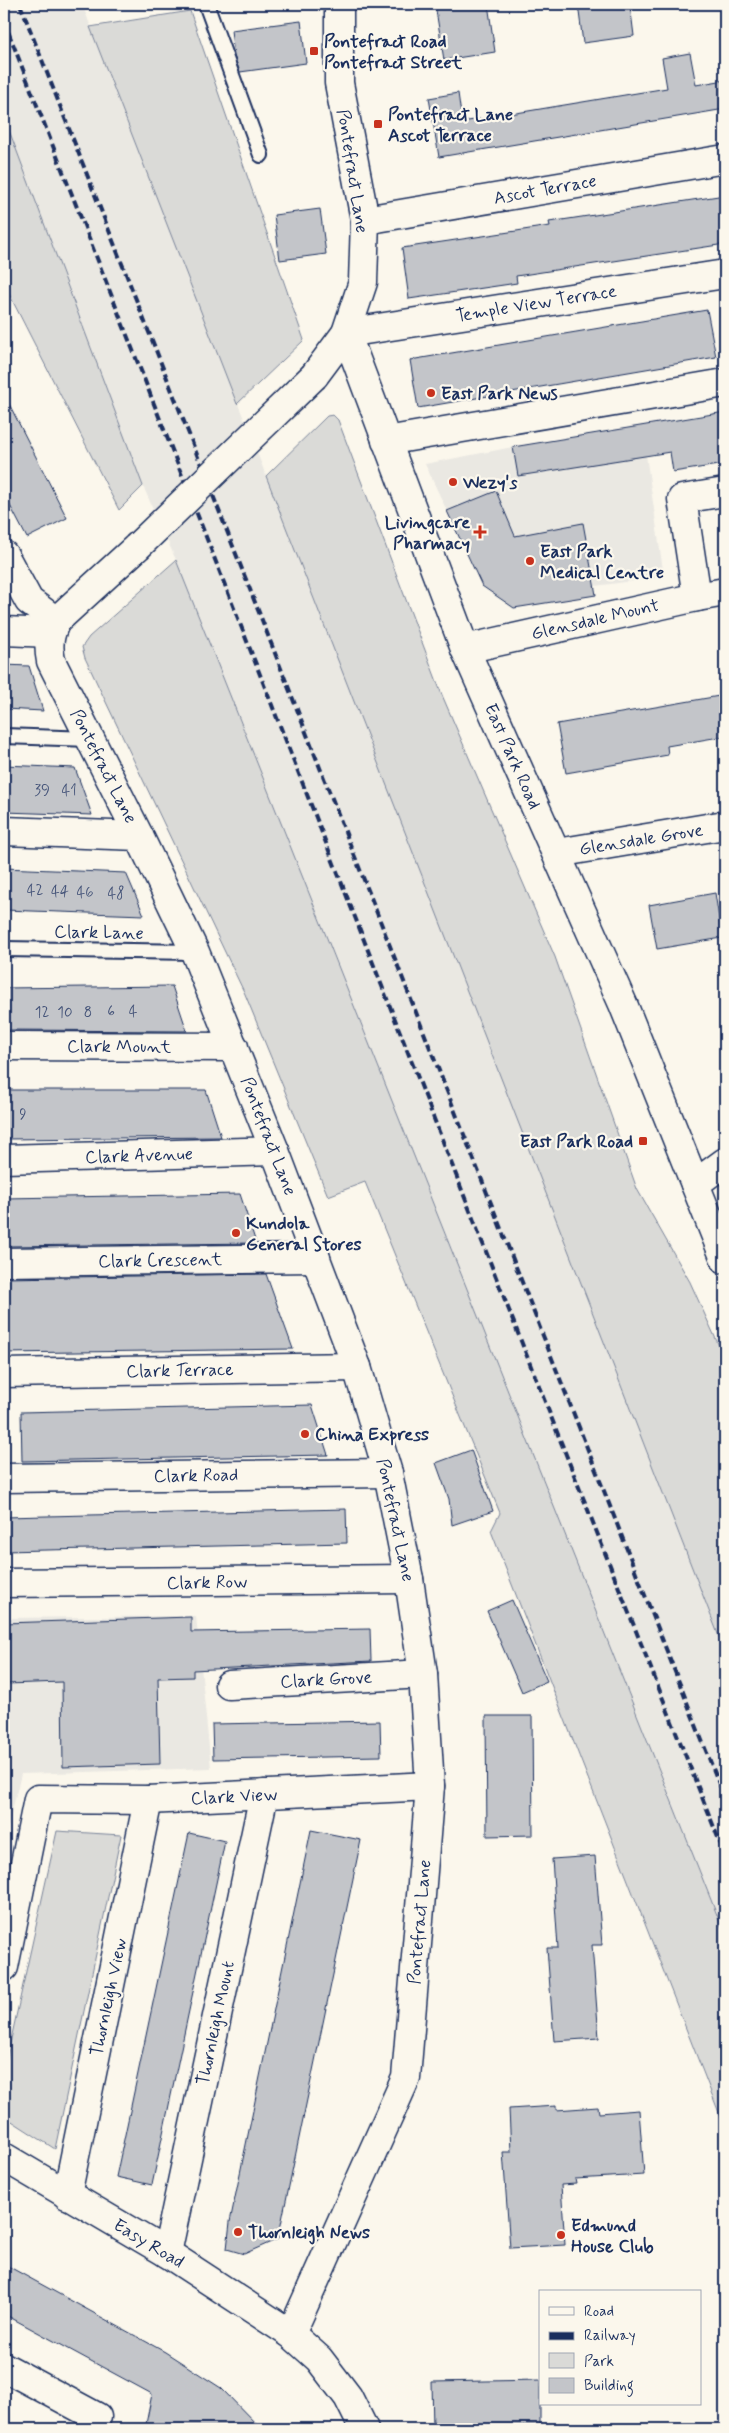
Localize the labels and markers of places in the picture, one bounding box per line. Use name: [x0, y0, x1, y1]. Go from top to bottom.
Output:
place label: Pontefract Road Pontefract Street: [324, 30, 463, 75]
marker: Pontefract Road Pontefract Street: [308, 45, 320, 57]
place label: Pontefract Lane Ascot Terrace: [388, 103, 513, 148]
marker: Pontefract Lane Ascot Terrace: [372, 118, 384, 130]
place label: East Park News: [441, 382, 557, 406]
marker: East Park News: [425, 387, 437, 399]
place label: Wezy's: [462, 471, 517, 495]
marker: Wezy's: [447, 476, 459, 488]
place label: Livingcare Pharmacy: [385, 511, 470, 556]
marker: Livingcare Pharmacy: [474, 526, 486, 538]
place label: East Park Medical Centre: [540, 540, 664, 585]
marker: East Park Medical Centre: [524, 555, 536, 567]
place label: East Park Road: [520, 1130, 633, 1154]
marker: East Park Road: [637, 1135, 649, 1147]
place label: Kundola General Stores: [246, 1212, 362, 1257]
marker: Kundola General Stores: [230, 1227, 242, 1239]
place label: China Express: [315, 1423, 429, 1447]
marker: China Express: [299, 1428, 311, 1440]
place label: Edmund House Club: [571, 2214, 654, 2259]
place label: Thornleigh News: [248, 2221, 370, 2245]
marker: Thornleigh News: [232, 2226, 244, 2238]
marker: Edmund House Club: [555, 2229, 567, 2241]

